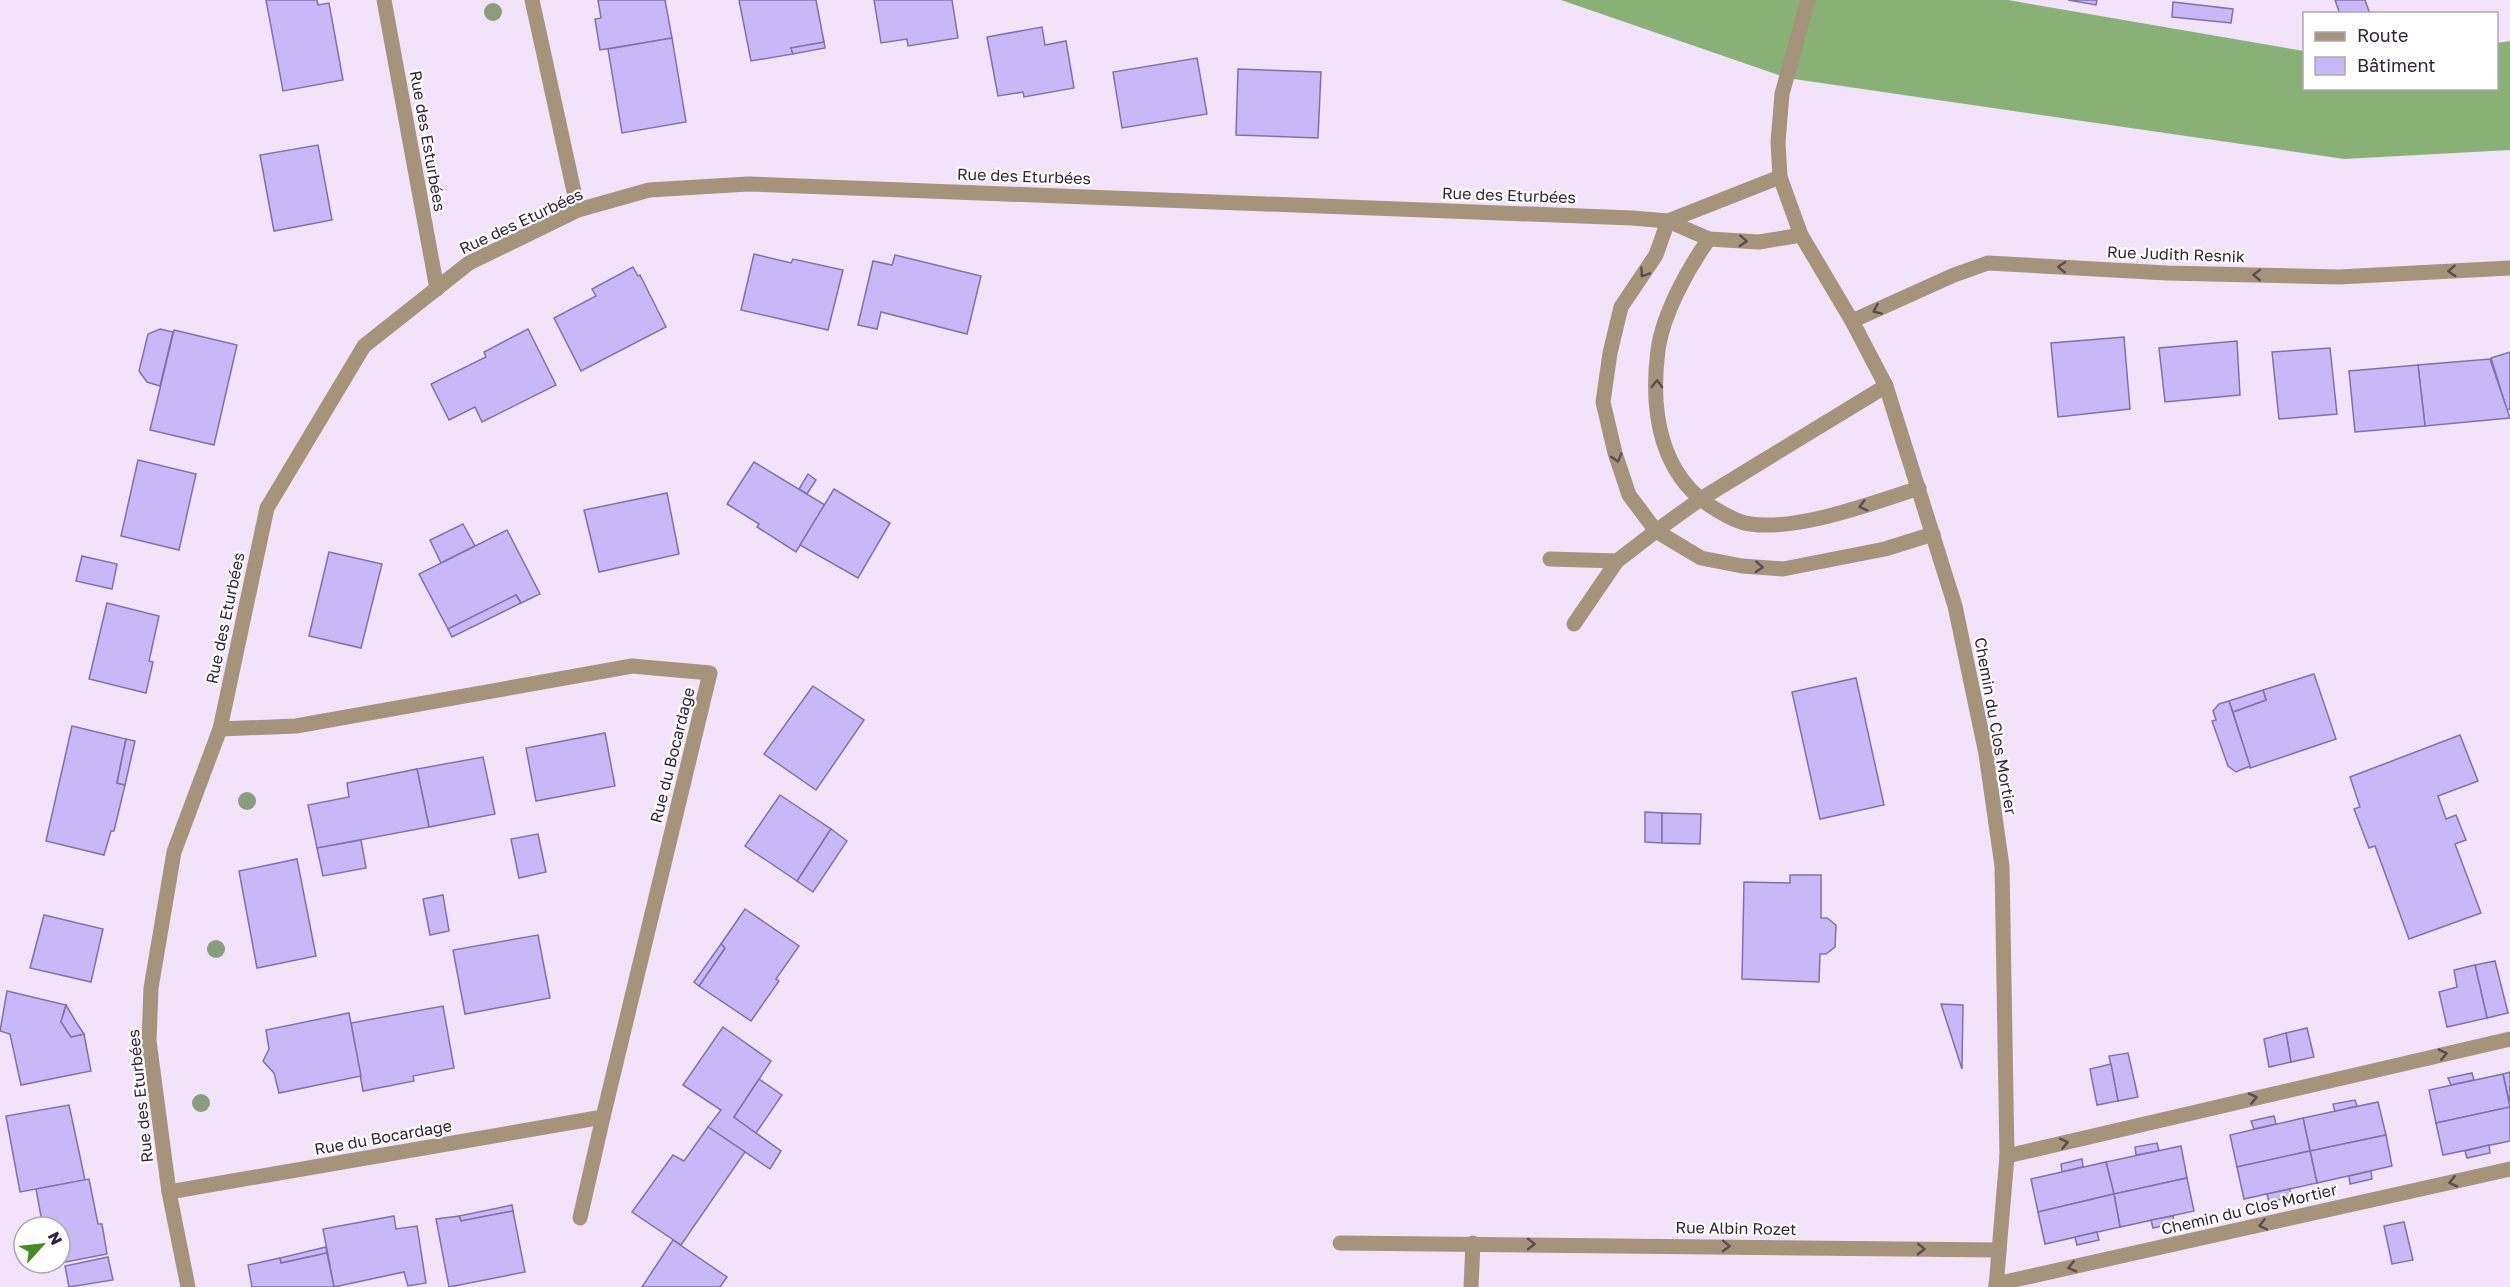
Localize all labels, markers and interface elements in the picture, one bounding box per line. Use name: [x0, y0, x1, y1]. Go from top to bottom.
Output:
legend: [2303, 12, 2498, 90]
text: Route: [2357, 24, 2408, 46]
text: Bâtiment: [2357, 54, 2436, 76]
street label: Rue des Esturbées: [406, 69, 450, 213]
street label: Rue des Eturbées: [957, 164, 1091, 188]
street label: Rue des Eturbées: [1442, 183, 1576, 207]
street label: Rue des Eturbées: [456, 184, 586, 258]
one-way arrow: [1739, 234, 1748, 247]
street label: Rue Judith Resnik: [2107, 242, 2245, 266]
one-way arrow: [2057, 260, 2066, 273]
one-way arrow: [2447, 264, 2456, 277]
one-way arrow: [1640, 267, 1651, 278]
one-way arrow: [2252, 268, 2261, 281]
one-way arrow: [1872, 303, 1883, 315]
one-way arrow: [1651, 380, 1664, 389]
one-way arrow: [1610, 452, 1622, 463]
one-way arrow: [1858, 499, 1868, 512]
street label: Rue des Eturbées: [201, 550, 249, 686]
one-way arrow: [1754, 561, 1763, 574]
street label: Chemin du Clos Mortier: [1971, 636, 2021, 816]
street label: Rue du Bocardage: [645, 685, 699, 825]
street label: Rue des Eturbées: [123, 1028, 157, 1164]
one-way arrow: [2438, 1049, 2448, 1062]
one-way arrow: [2248, 1093, 2258, 1106]
street label: Rue du Bocardage: [313, 1115, 453, 1159]
one-way arrow: [2058, 1137, 2068, 1150]
one-way arrow: [2448, 1175, 2458, 1188]
street label: Chemin du Clos Mortier: [2159, 1179, 2339, 1239]
north arrow: [12, 1215, 72, 1275]
street label: Rue Albin Rozet: [1675, 1217, 1797, 1239]
one-way arrow: [2258, 1217, 2268, 1230]
text: N: [44, 1228, 67, 1248]
one-way arrow: [1527, 1238, 1536, 1250]
one-way arrow: [1722, 1240, 1731, 1252]
one-way arrow: [1917, 1243, 1926, 1255]
one-way arrow: [2068, 1260, 2078, 1273]

